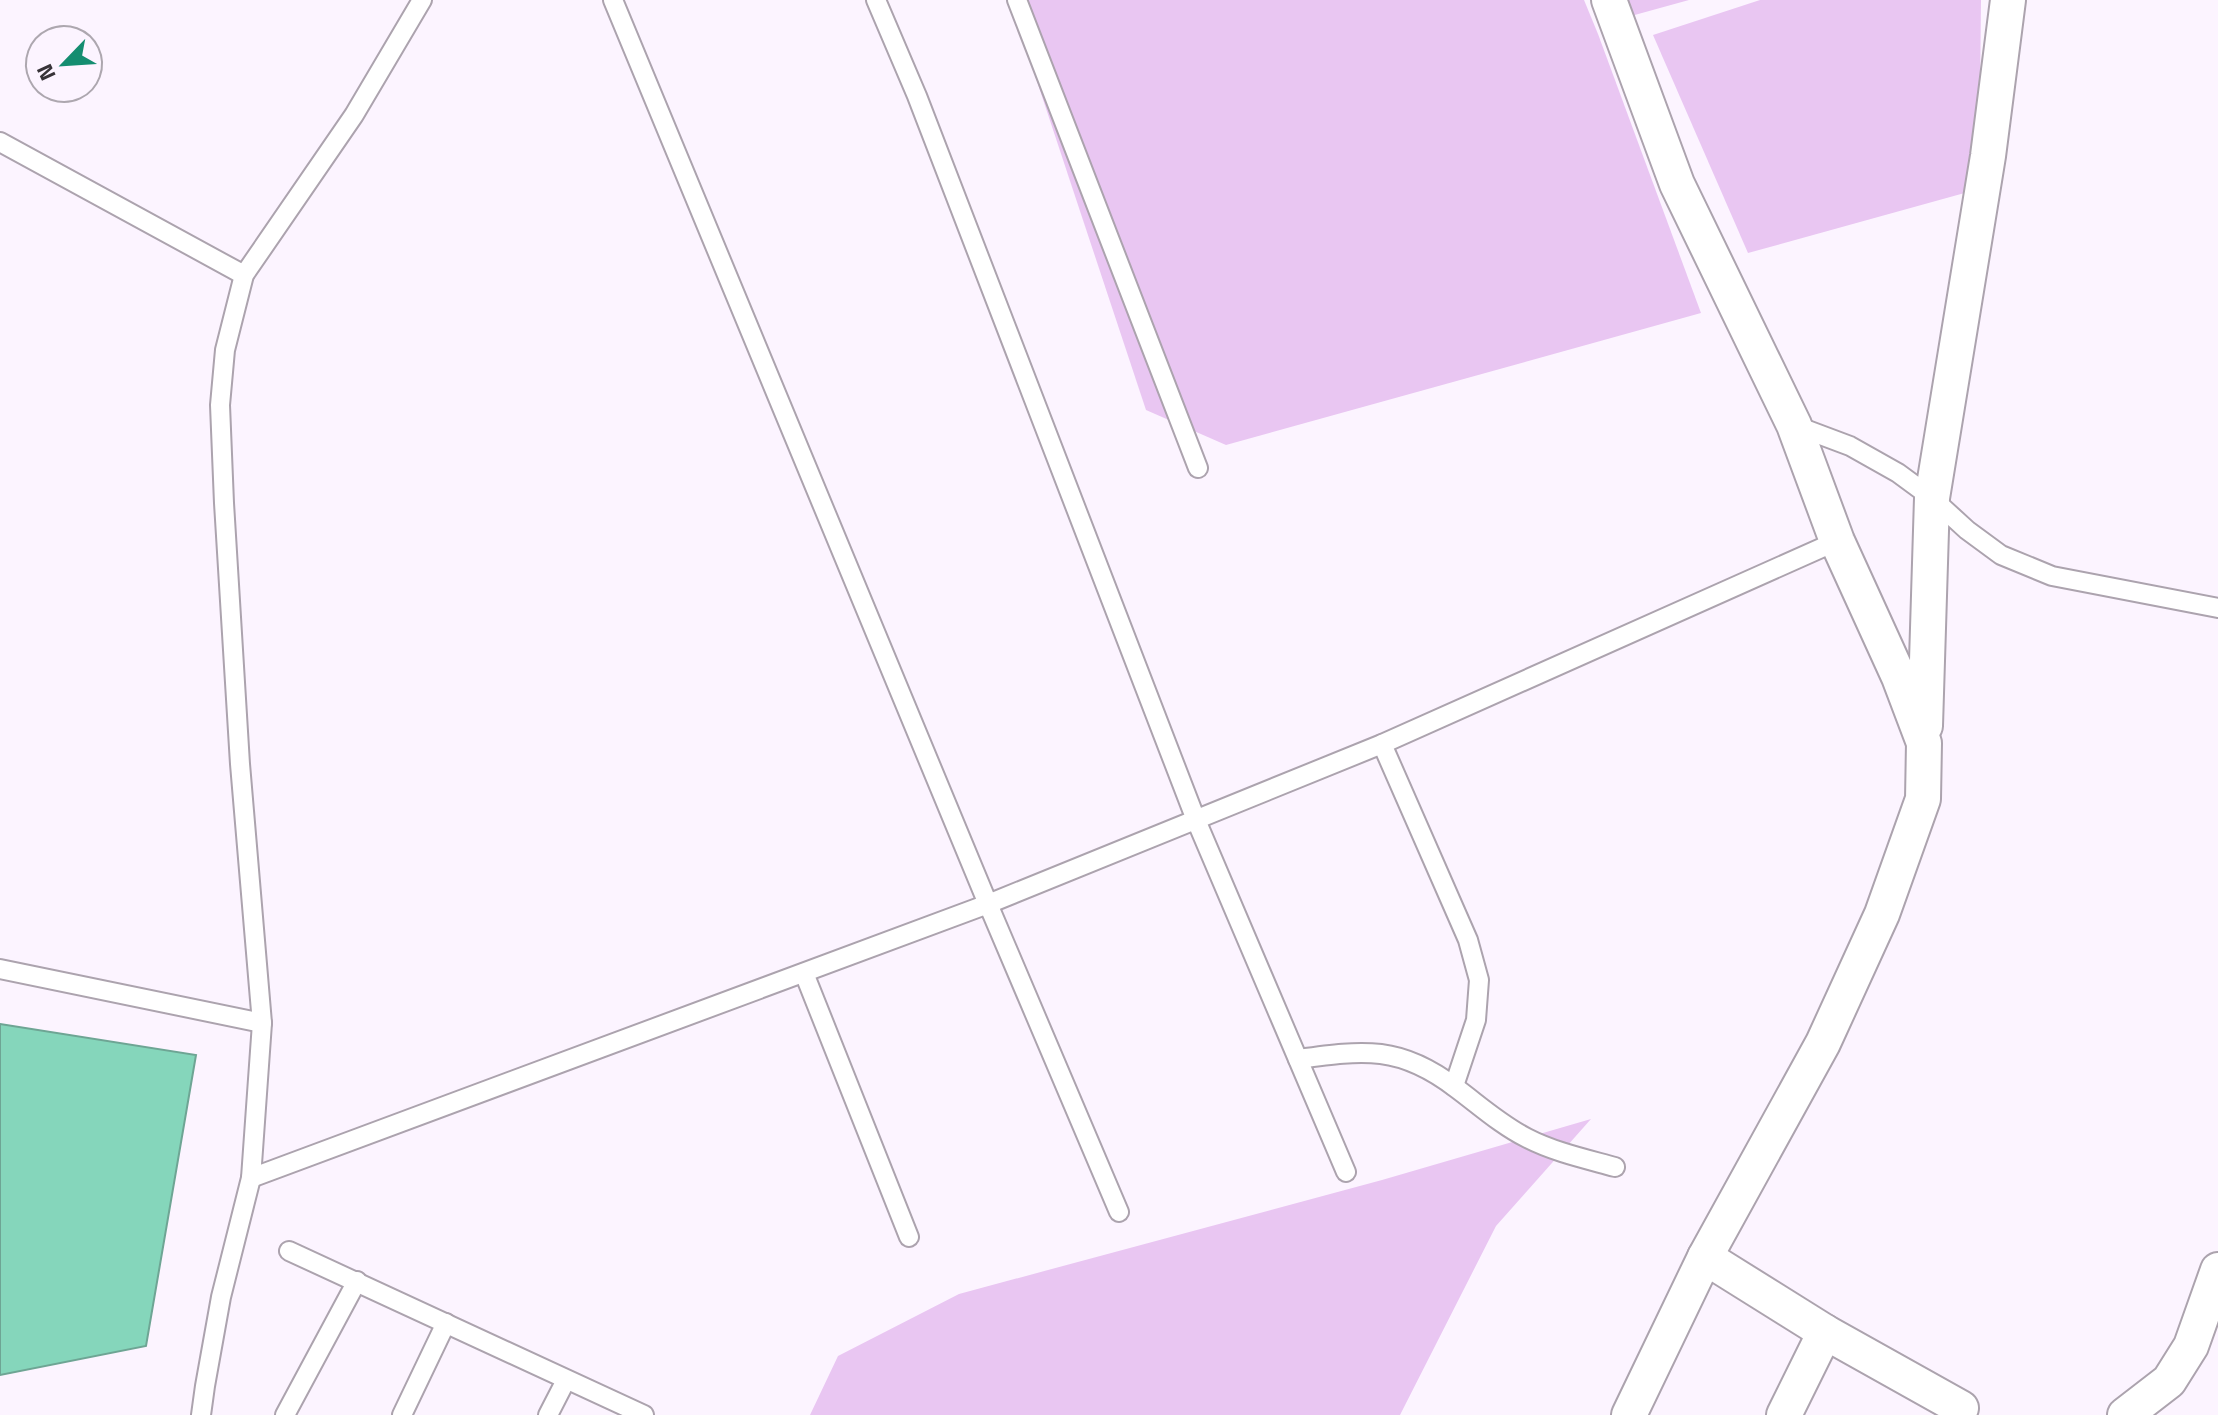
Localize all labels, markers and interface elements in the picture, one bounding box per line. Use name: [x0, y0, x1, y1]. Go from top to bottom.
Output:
north arrow: [24, 24, 104, 104]
text: N: [27, 58, 65, 87]

